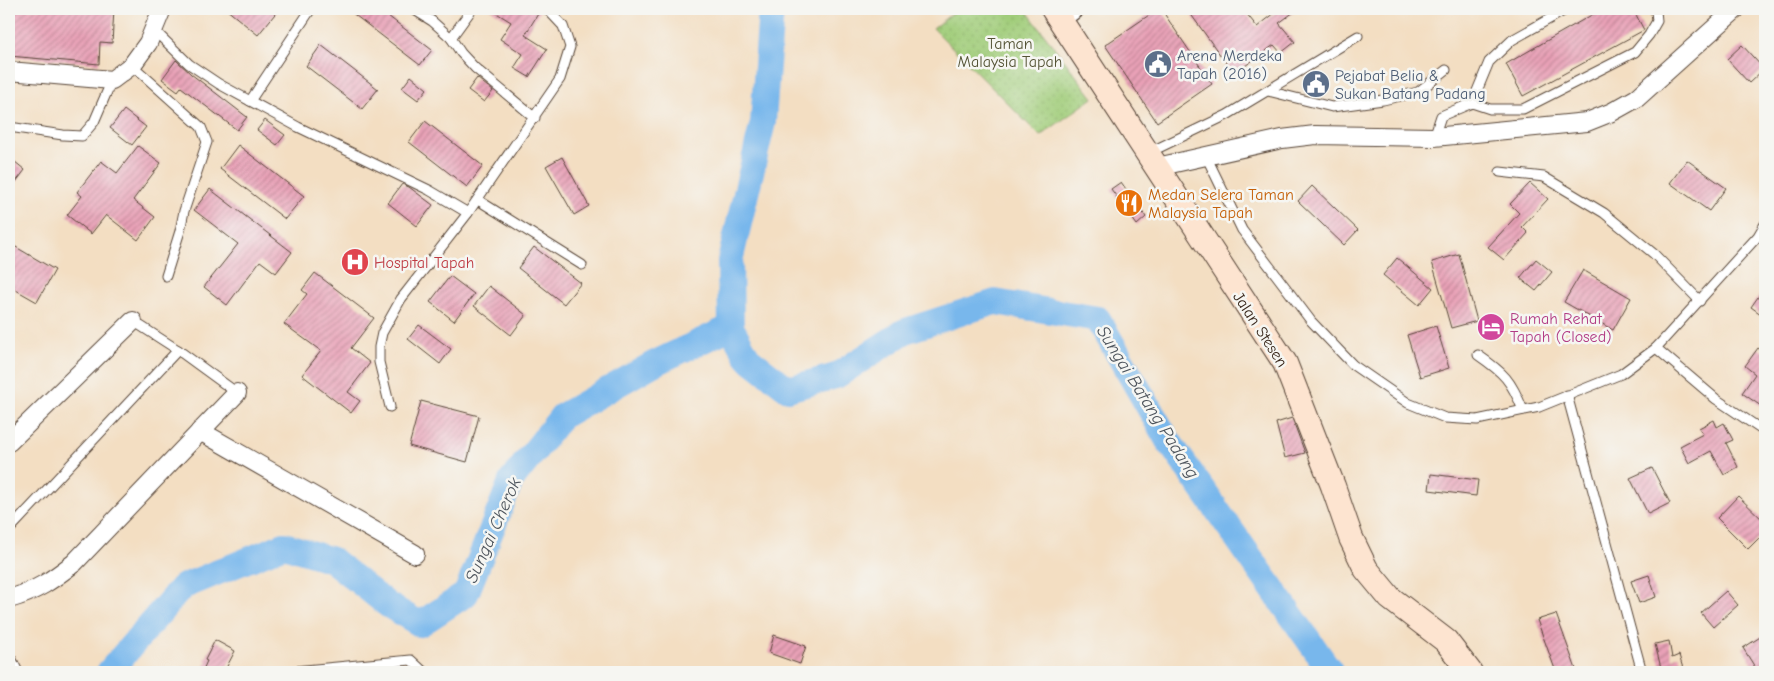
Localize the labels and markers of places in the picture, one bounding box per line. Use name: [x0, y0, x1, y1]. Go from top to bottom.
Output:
place label: Arena Merdeka Tapah (2016): [1177, 47, 1282, 83]
public building icon: Arena Merdeka Tapah (2016): [1143, 49, 1173, 79]
place label: Pejabat Belia & Sukan Batang Padang: [1335, 67, 1486, 103]
public building icon: Pejabat Belia & Sukan Batang Padang: [1301, 69, 1331, 99]
place label: Medan Selera Taman Malaysia Tapah: [1148, 186, 1294, 222]
restaurant icon: Medan Selera Taman Malaysia Tapah: [1114, 188, 1144, 218]
hospital icon: Hospital Tapah: [340, 247, 370, 277]
place label: Hospital Tapah: [374, 254, 474, 272]
place label: Rumah Rehat Tapah (Closed): [1510, 310, 1612, 346]
hotel icon: Rumah Rehat Tapah (Closed): [1476, 312, 1506, 342]

